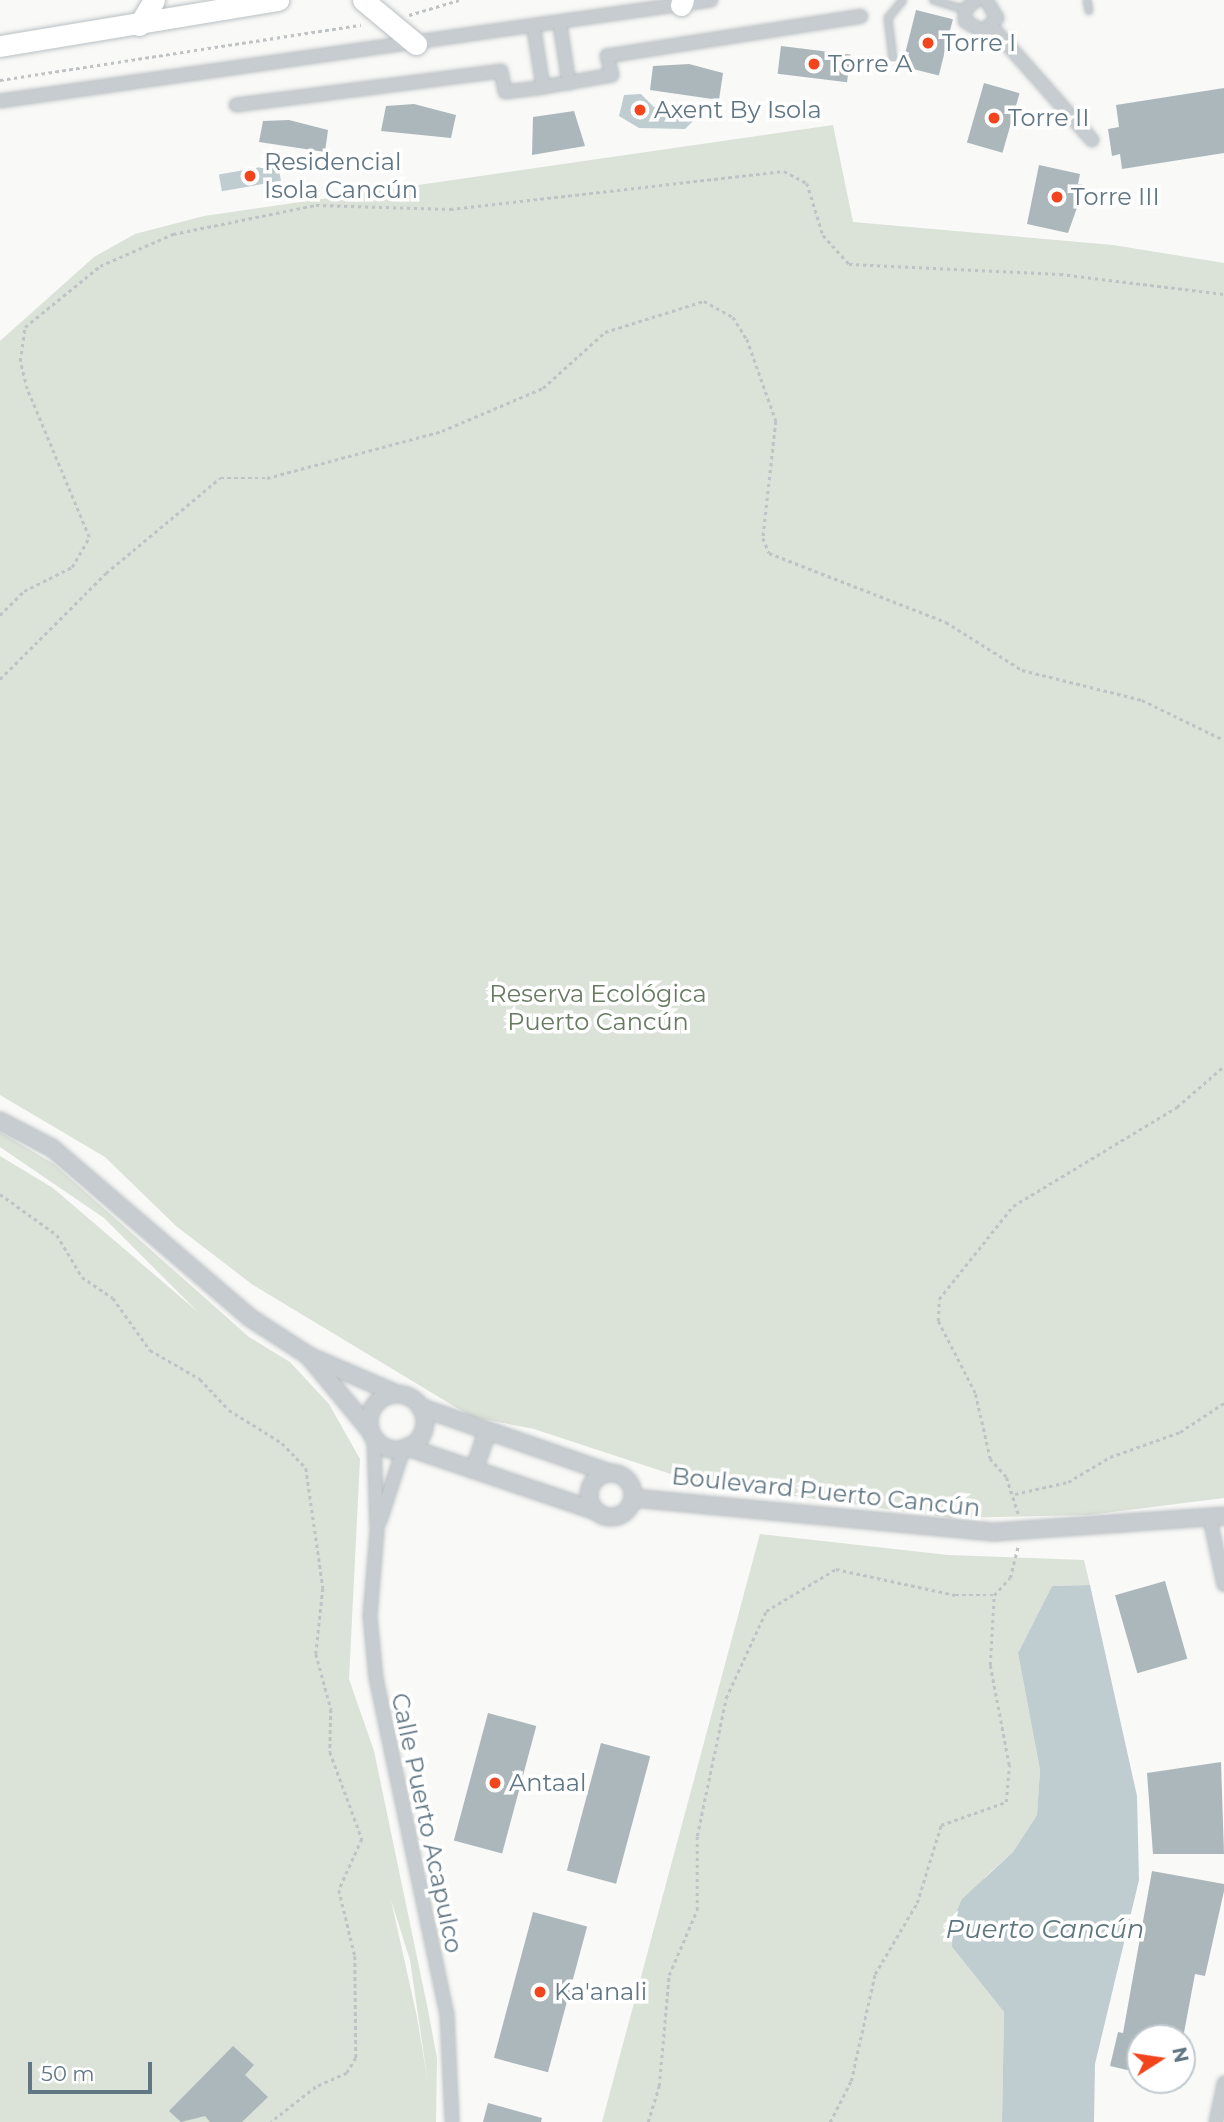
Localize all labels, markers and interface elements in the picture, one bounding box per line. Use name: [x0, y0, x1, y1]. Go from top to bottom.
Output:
place label: Torre I: [942, 29, 1016, 57]
marker: Torre I: [920, 35, 936, 51]
place label: Torre A: [828, 50, 912, 78]
marker: Torre A: [806, 56, 822, 72]
place label: Axent By Isola: [654, 96, 822, 124]
marker: Axent By Isola: [632, 102, 648, 118]
place label: Torre II: [1008, 104, 1090, 132]
marker: Torre II: [986, 110, 1002, 126]
place label: Residencial Isola Cancún: [264, 148, 418, 204]
marker: Residencial Isola Cancún: [242, 168, 258, 184]
place label: Torre III: [1071, 183, 1160, 211]
marker: Torre III: [1049, 189, 1065, 205]
park label: Reserva Ecológica Puerto Cancún: [489, 980, 707, 1036]
street label: Boulevard Puerto Cancún: [670, 1461, 982, 1523]
street label: Calle Puerto Acapulco: [385, 1690, 469, 1956]
place label: Antaal: [509, 1769, 586, 1797]
marker: Antaal: [487, 1775, 503, 1791]
water label: Puerto Cancún: [946, 1914, 1144, 1946]
place label: Ka'anali: [554, 1978, 647, 2006]
marker: Ka'anali: [532, 1984, 548, 2000]
north arrow: [1126, 2024, 1196, 2094]
text: N: [1167, 2045, 1193, 2065]
scale bar: [32, 2048, 156, 2092]
text: 50 m: [41, 2061, 95, 2086]

